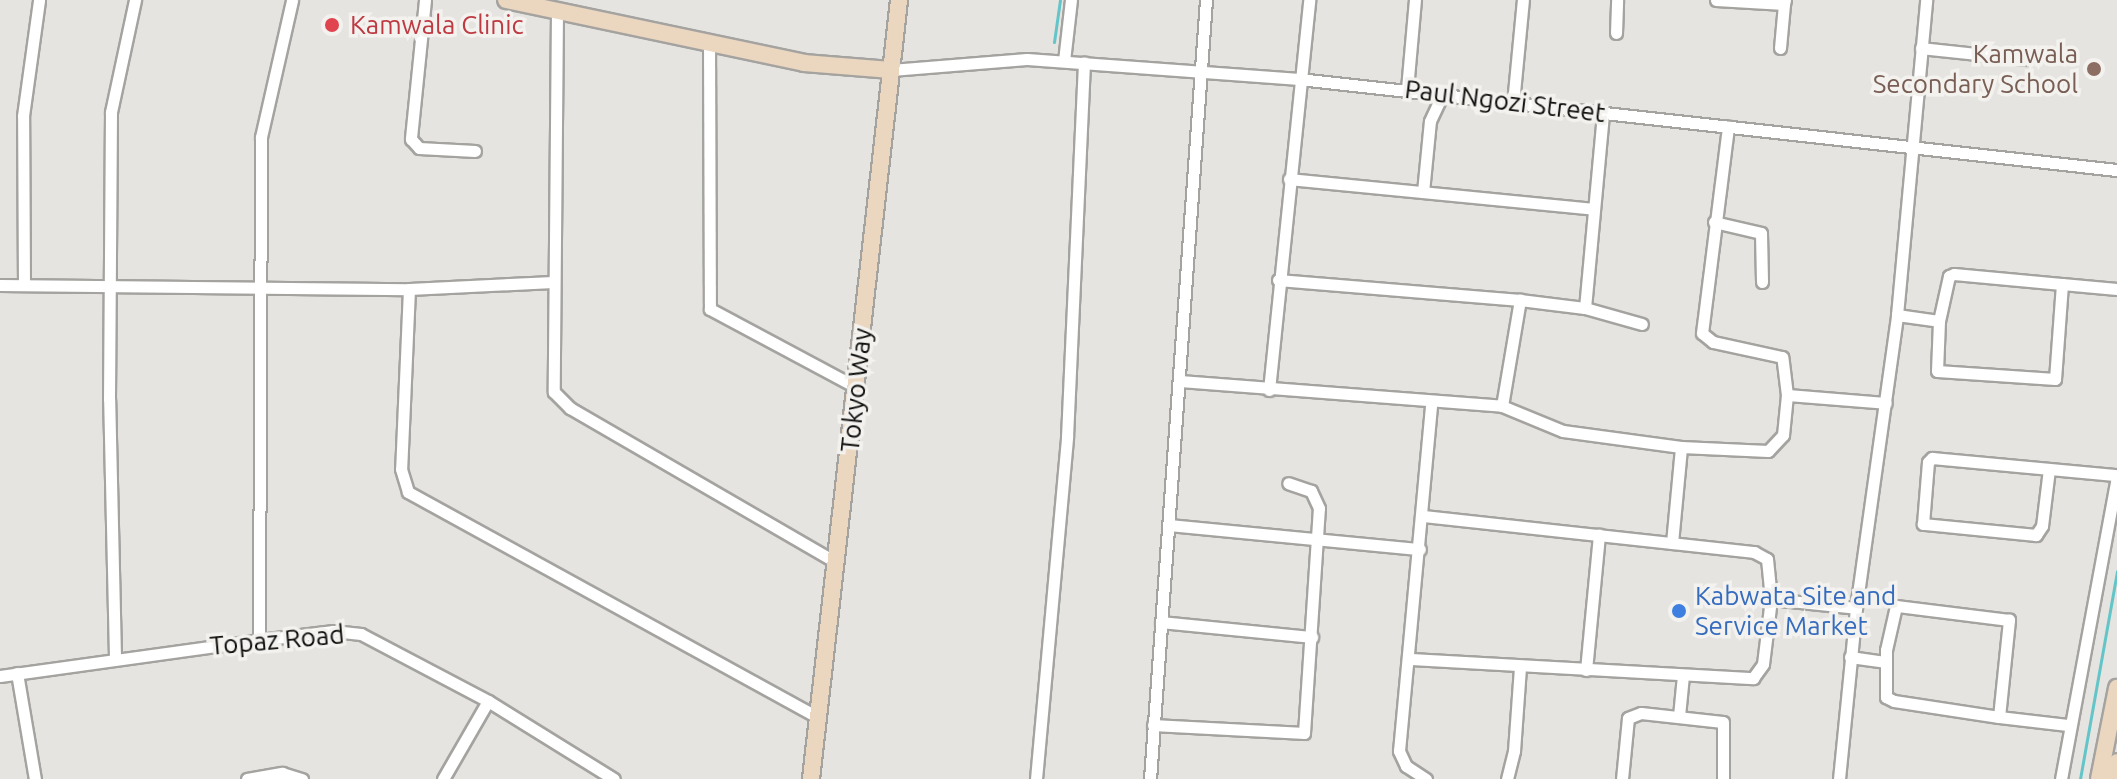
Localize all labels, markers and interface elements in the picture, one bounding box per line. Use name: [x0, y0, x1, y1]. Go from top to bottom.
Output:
place label: Kamwala Clinic: [350, 9, 524, 41]
marker: Kamwala Clinic: [321, 14, 343, 36]
place label: Kamwala Secondary School: [1873, 38, 2078, 100]
marker: Kamwala Secondary School: [2085, 60, 2103, 78]
street label: Paul Ngozi Street: [1403, 73, 1607, 129]
street label: Tokyo Way: [834, 326, 878, 454]
place label: Kabwata Site and Service Market: [1695, 580, 1896, 642]
marker: Kabwata Site and Service Market: [1670, 602, 1688, 620]
street label: Topaz Road: [208, 619, 346, 661]

